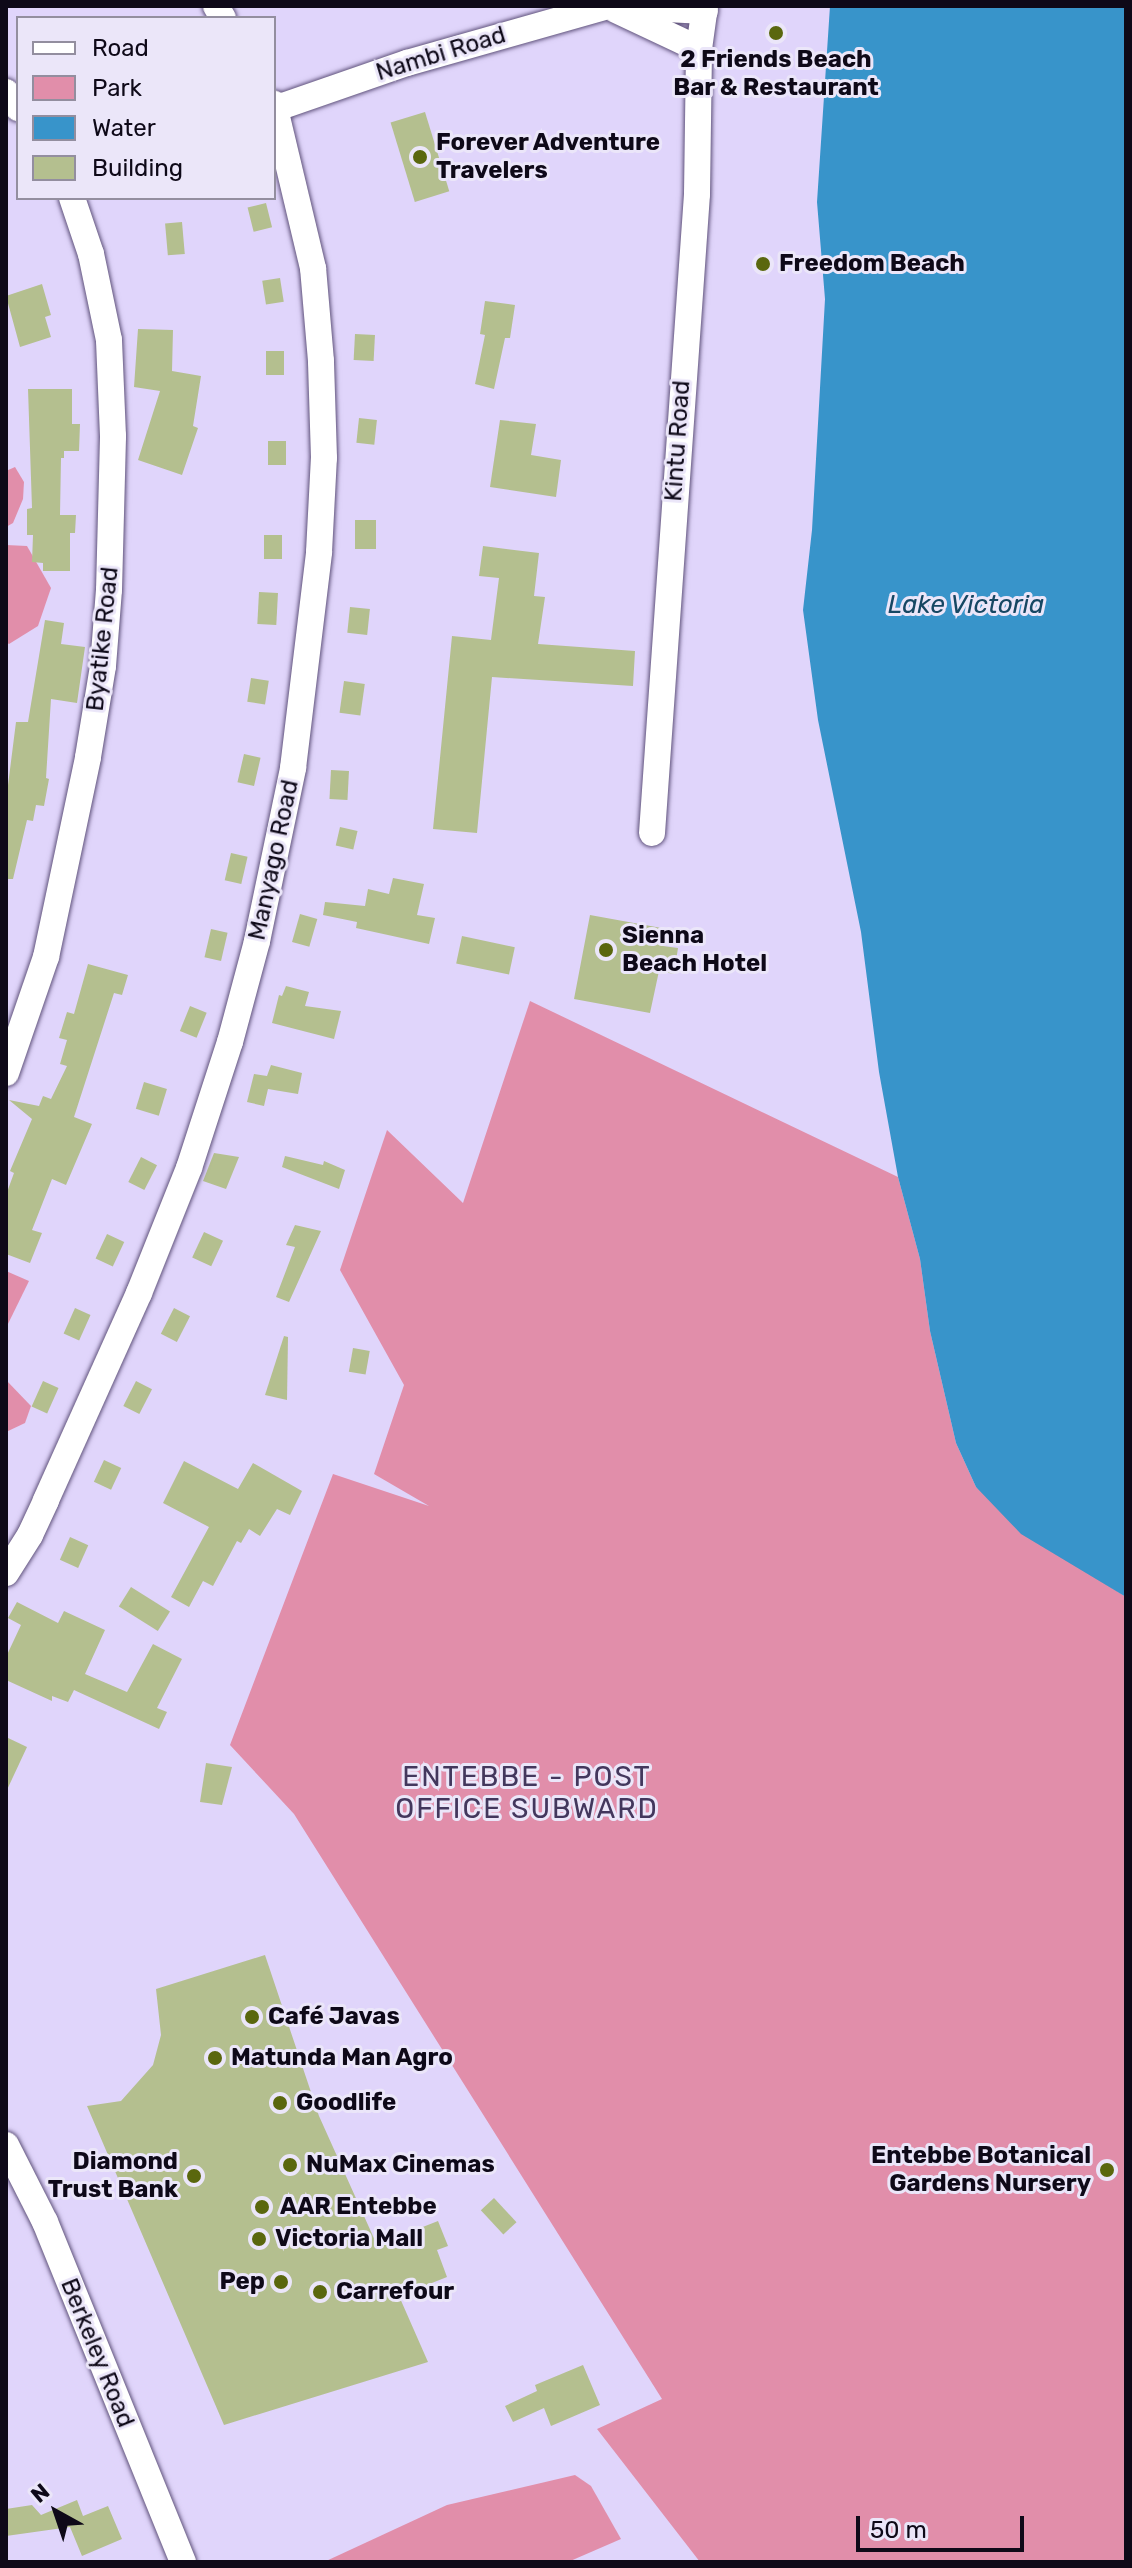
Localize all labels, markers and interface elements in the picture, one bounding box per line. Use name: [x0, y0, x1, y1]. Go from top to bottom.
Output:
legend: [16, 16, 276, 200]
street label: Nambi Road: [373, 21, 509, 87]
marker: 2 Friends Beach Bar & Restaurant: [767, 24, 785, 42]
text: Road: [92, 34, 149, 62]
place label: 2 Friends Beach Bar & Restaurant: [673, 46, 879, 102]
text: Park: [92, 74, 142, 102]
text: Water: [92, 114, 156, 142]
place label: Forever Adventure Travelers: [436, 129, 661, 185]
marker: Forever Adventure Travelers: [411, 148, 429, 166]
text: Building: [92, 154, 183, 182]
place label: Freedom Beach: [779, 250, 965, 278]
marker: Freedom Beach: [754, 255, 772, 273]
street label: Kintu Road: [659, 380, 697, 502]
street label: Byatike Road: [81, 565, 125, 713]
water label: Lake Victoria: [887, 589, 1045, 621]
street label: Manyago Road: [243, 777, 305, 943]
place label: Sienna Beach Hotel: [622, 922, 767, 978]
marker: Sienna Beach Hotel: [597, 941, 615, 959]
district label: ENTEBBE - POST OFFICE SUBWARD: [395, 1760, 659, 1826]
place label: Café Javas: [268, 2003, 400, 2031]
marker: Café Javas: [243, 2008, 261, 2026]
place label: Matunda Man Agro: [231, 2044, 454, 2072]
marker: Matunda Man Agro: [206, 2049, 224, 2067]
place label: Goodlife: [296, 2089, 396, 2117]
marker: Goodlife: [271, 2094, 289, 2112]
place label: Entebbe Botanical Gardens Nursery: [871, 2142, 1091, 2198]
place label: Diamond Trust Bank: [48, 2148, 178, 2204]
place label: NuMax Cinemas: [306, 2151, 495, 2179]
marker: NuMax Cinemas: [281, 2156, 299, 2174]
marker: Entebbe Botanical Gardens Nursery: [1098, 2161, 1116, 2179]
marker: Diamond Trust Bank: [185, 2167, 203, 2185]
place label: AAR Entebbe: [280, 2193, 437, 2221]
marker: AAR Entebbe: [251, 2196, 273, 2218]
place label: Victoria Mall: [275, 2225, 423, 2253]
marker: Victoria Mall: [250, 2230, 268, 2248]
place label: Pep: [220, 2268, 265, 2296]
marker: Pep: [272, 2273, 290, 2291]
street label: Berkeley Road: [54, 2274, 140, 2432]
place label: Carrefour: [336, 2278, 454, 2306]
marker: Carrefour: [311, 2283, 329, 2301]
north arrow: [16, 2472, 96, 2552]
text: N: [26, 2478, 55, 2509]
scale bar: [860, 2500, 1028, 2550]
text: 50 m: [870, 2516, 927, 2544]

